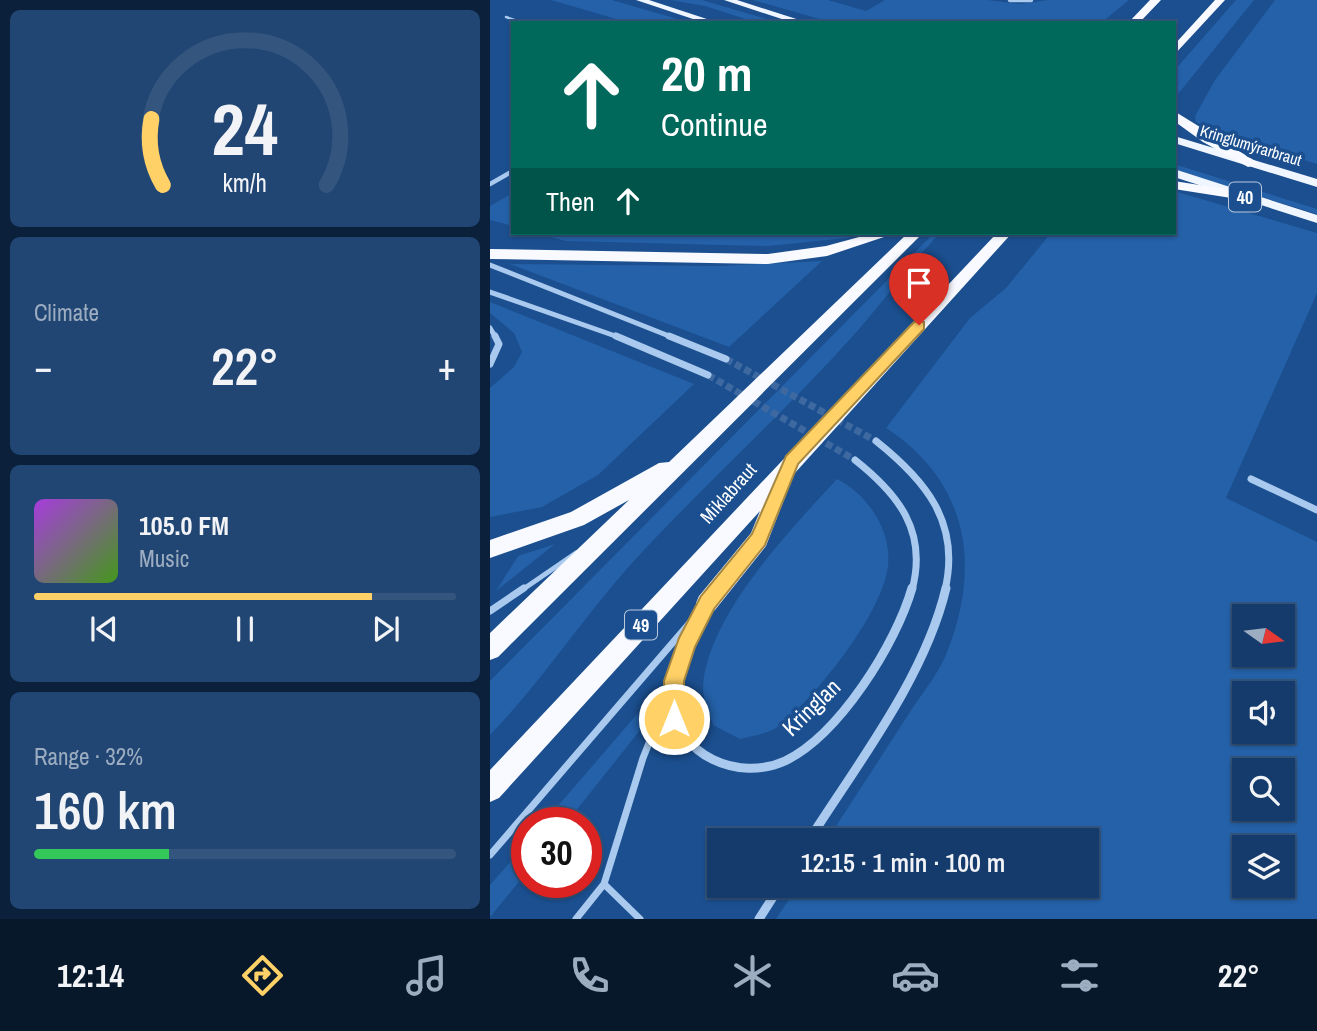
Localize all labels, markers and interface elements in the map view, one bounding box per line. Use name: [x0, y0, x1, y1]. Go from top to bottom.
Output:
text: 20 m: [661, 40, 753, 106]
icon: ahead: [546, 49, 637, 140]
text: 24: [212, 80, 278, 178]
text: Continue: [661, 103, 768, 146]
street label: Kringlumýrarbraut: [1198, 119, 1305, 171]
text: km/h: [223, 165, 267, 199]
icon: ahead: [609, 182, 647, 220]
road number: 40: [1229, 182, 1261, 212]
text: Then: [546, 184, 595, 219]
pin: [889, 253, 949, 325]
icon: arrive: [900, 264, 938, 302]
text: Climate: [34, 297, 99, 328]
text: 22°: [211, 331, 279, 401]
text: −: [34, 341, 52, 392]
text: +: [438, 341, 456, 392]
street label: Miklabraut: [694, 457, 762, 529]
text: 105.0 FM: [139, 508, 229, 543]
text: Music: [139, 543, 189, 574]
north arrow: [1232, 604, 1295, 667]
map controls: [1232, 604, 1295, 898]
icon: previous: [85, 610, 123, 648]
icon: pause: [226, 610, 264, 648]
icon: next: [367, 610, 405, 648]
road number: 49: [625, 610, 657, 640]
street label: Kringlan: [775, 671, 847, 743]
button: sound: [1232, 681, 1295, 744]
position arrow: [637, 682, 711, 756]
text: Range · 32%: [34, 741, 143, 772]
button: search: [1232, 758, 1295, 821]
text: 160 km: [34, 775, 177, 845]
speed limit sign: 30: [511, 807, 602, 898]
button: layers: [1232, 835, 1295, 898]
text: 12:15 · 1 min · 100 m: [801, 845, 1005, 880]
icon: directions: [238, 951, 287, 1000]
icon: music: [402, 951, 451, 1000]
icon: phone: [565, 951, 614, 1000]
icon: climate: [728, 951, 777, 1000]
icon: car: [891, 951, 940, 1000]
icon: filters: [1055, 951, 1104, 1000]
text: 12:14: [57, 954, 124, 997]
text: 22°: [1218, 954, 1260, 997]

